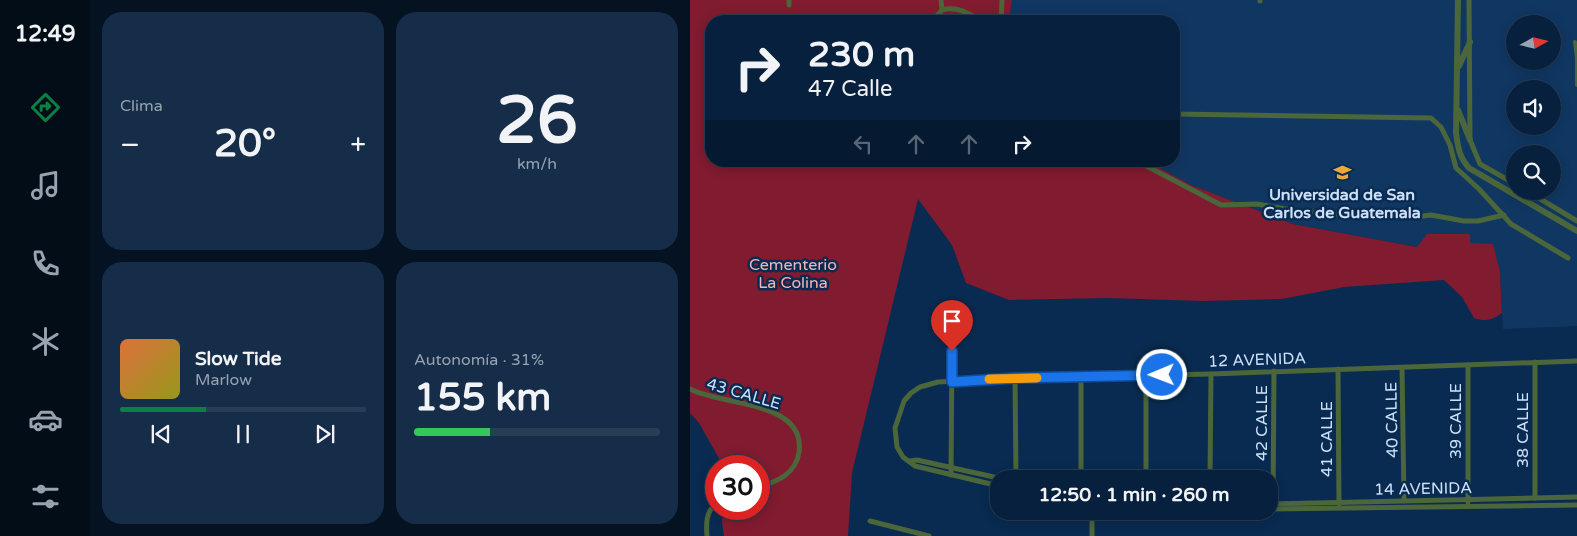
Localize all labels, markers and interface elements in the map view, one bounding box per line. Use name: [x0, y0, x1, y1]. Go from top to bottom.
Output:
north arrow: [1506, 15, 1561, 70]
map controls: [1506, 15, 1561, 200]
text: 12:49: [15, 21, 75, 47]
text: 230 m: [808, 34, 915, 76]
icon: right: [725, 35, 790, 100]
text: 47 Calle: [808, 76, 892, 102]
button: sound: [1506, 80, 1561, 135]
text: 26: [496, 82, 578, 161]
icon: directions: [28, 90, 63, 125]
text: Clima: [120, 96, 163, 116]
text: 20°: [214, 121, 276, 167]
text: −: [120, 128, 140, 162]
text: +: [350, 128, 366, 162]
icon: left: [849, 130, 877, 158]
icon: ahead: [902, 130, 930, 158]
icon: ahead: [955, 130, 983, 158]
icon: right: [1008, 130, 1036, 158]
button: search: [1506, 145, 1561, 200]
text: km/h: [517, 154, 557, 174]
school or university icon: Universidad de San Carlos de Guatemala: [1332, 163, 1352, 183]
icon: music: [28, 168, 63, 203]
place label: Universidad de San Carlos de Guatemala: [1263, 185, 1421, 223]
icon: phone: [28, 246, 63, 281]
park label: Cementerio La Colina: [749, 255, 837, 293]
pin: [931, 300, 973, 351]
icon: arrive: [938, 307, 966, 335]
icon: climate: [28, 324, 63, 359]
text: Slow Tide: [195, 348, 282, 370]
position arrow: [1135, 348, 1187, 400]
street label: 12 AVENIDA: [1208, 348, 1306, 372]
text: Autonomía · 31%: [414, 350, 544, 370]
text: Marlow: [195, 370, 252, 390]
street label: 43 CALLE: [704, 374, 783, 414]
text: 155 km: [414, 375, 551, 421]
street label: 40 CALLE: [1381, 382, 1403, 458]
street label: 39 CALLE: [1446, 383, 1466, 459]
street label: 42 CALLE: [1252, 385, 1272, 461]
street label: 38 CALLE: [1513, 392, 1533, 468]
street label: 41 CALLE: [1317, 401, 1337, 477]
icon: car: [28, 402, 63, 437]
icon: previous: [147, 420, 175, 448]
icon: pause: [229, 420, 257, 448]
icon: next: [311, 420, 339, 448]
speed limit sign: 30: [705, 455, 770, 520]
street label: 14 AVENIDA: [1374, 478, 1472, 500]
icon: filters: [28, 479, 63, 514]
text: 12:50 · 1 min · 260 m: [1038, 484, 1230, 506]

